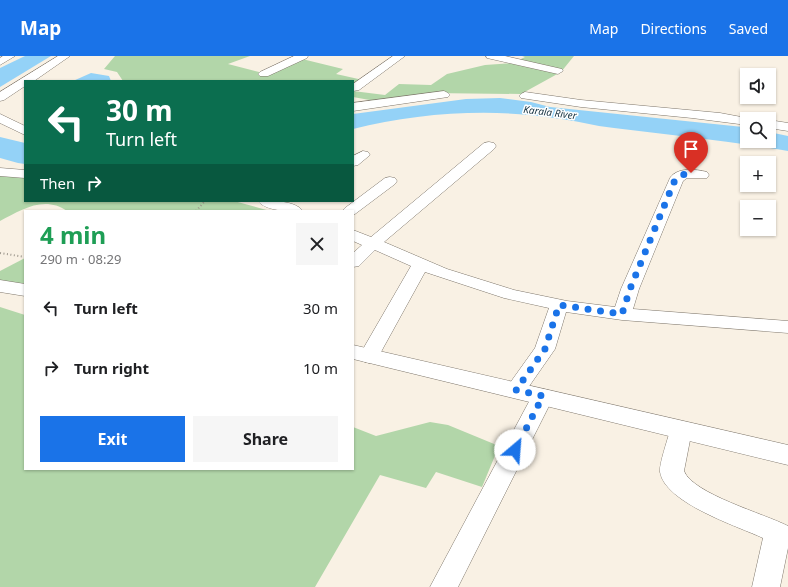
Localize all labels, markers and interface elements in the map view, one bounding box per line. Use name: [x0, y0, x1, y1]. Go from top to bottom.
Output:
text: Map: [20, 15, 61, 41]
text: Map: [589, 19, 618, 38]
text: Directions: [640, 19, 707, 38]
text: Saved: [729, 19, 768, 38]
map controls: [740, 68, 776, 236]
button: sound: [740, 68, 776, 104]
text: 30 m: [106, 91, 173, 129]
icon: left: [40, 96, 92, 148]
water label: Karala River: [523, 102, 578, 122]
button: search: [740, 112, 776, 148]
text: Turn left: [106, 127, 177, 151]
pin: [674, 132, 708, 173]
icon: arrive: [680, 138, 702, 160]
button: +: [740, 156, 776, 192]
icon: right: [83, 172, 105, 194]
text: Then: [40, 173, 75, 193]
button: −: [740, 200, 776, 236]
text: 4 min: [40, 218, 106, 251]
button: close: [296, 223, 338, 265]
text: 290 m · 08:29: [40, 250, 121, 268]
icon: left: [40, 297, 62, 319]
text: Turn left: [74, 298, 138, 318]
text: 30 m: [303, 298, 338, 318]
icon: right: [40, 357, 62, 379]
text: Turn right: [74, 358, 149, 378]
text: 10 m: [303, 358, 338, 378]
button: Exit: [40, 416, 185, 462]
button: Share: [193, 416, 338, 462]
position arrow: [494, 429, 536, 471]

